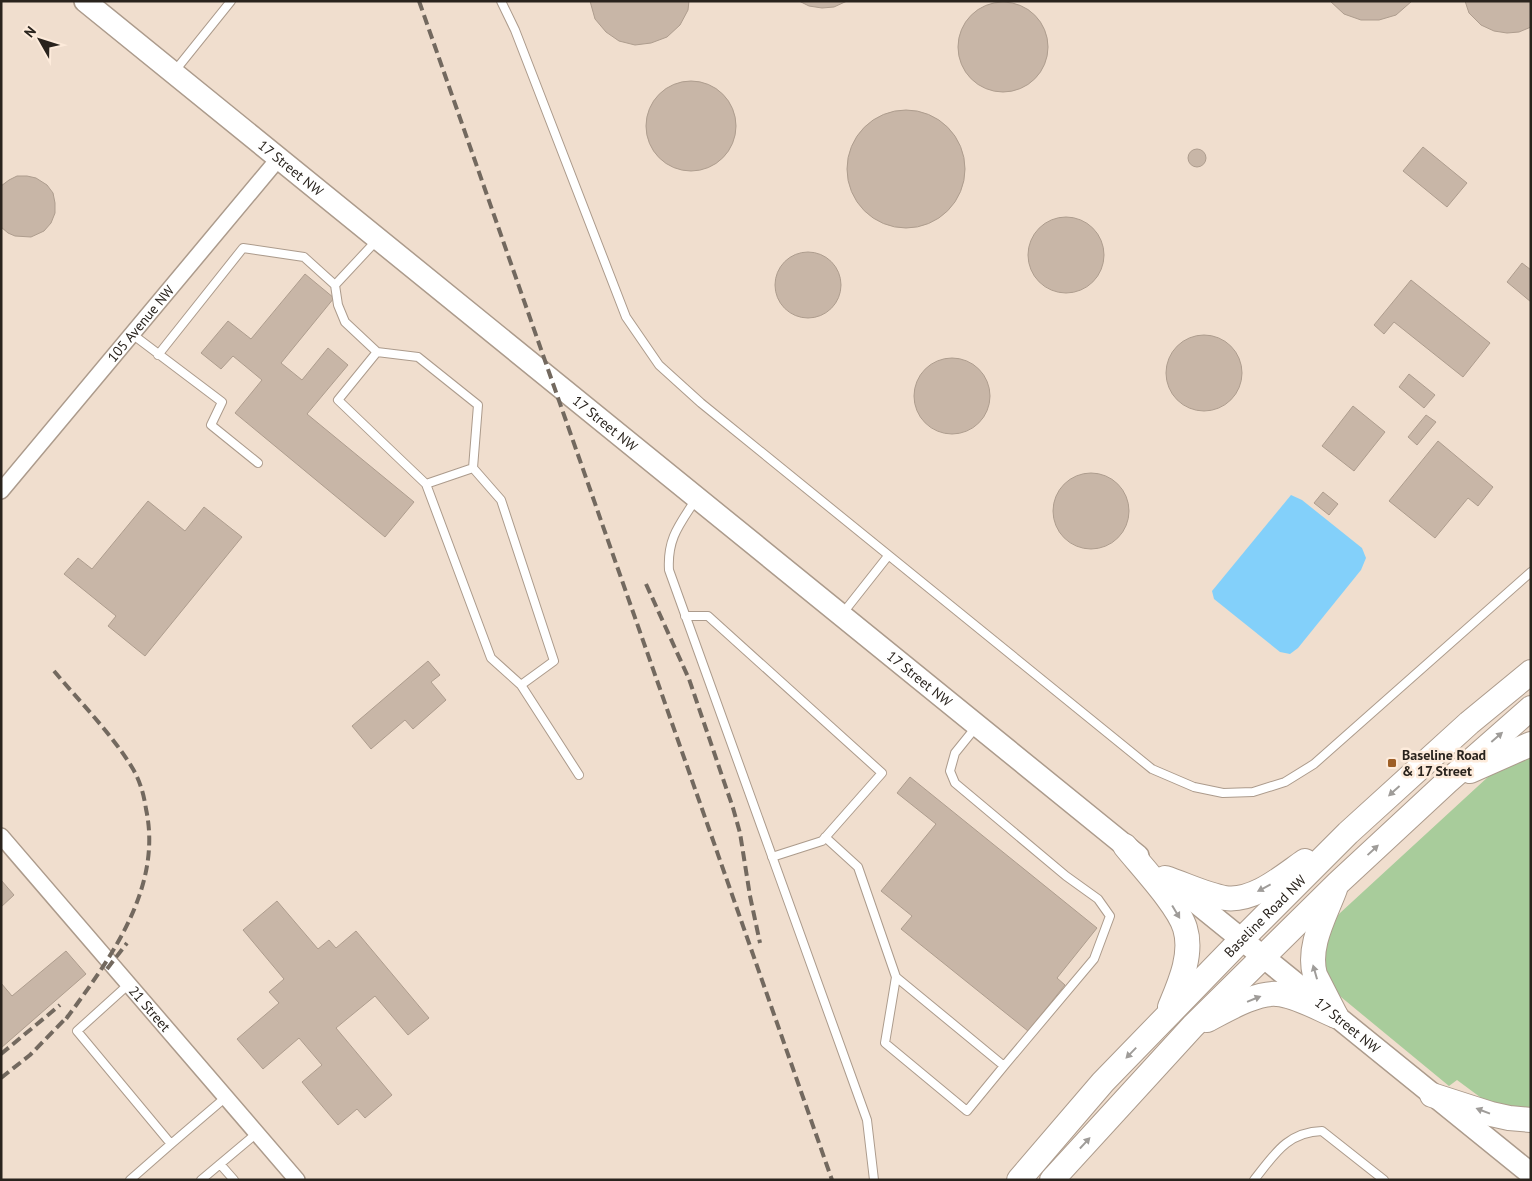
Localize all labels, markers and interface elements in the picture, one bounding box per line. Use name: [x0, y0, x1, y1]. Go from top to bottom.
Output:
north arrow: [15, 15, 65, 65]
text: N: [20, 23, 40, 41]
street label: 17 Street NW: [254, 136, 327, 200]
street label: 105 Avenue NW: [103, 281, 178, 366]
street label: 17 Street NW: [569, 391, 642, 455]
street label: 17 Street NW: [883, 647, 956, 711]
one-way arrow: [1491, 731, 1503, 743]
place label: Baseline Road & 17 Street: [1402, 746, 1486, 780]
marker: Baseline Road & 17 Street: [1386, 757, 1398, 769]
one-way arrow: [1387, 786, 1400, 797]
one-way arrow: [1367, 844, 1379, 856]
street label: Baseline Road NW: [1220, 871, 1310, 961]
one-way arrow: [1256, 884, 1271, 892]
one-way arrow: [1172, 906, 1181, 919]
one-way arrow: [1311, 964, 1319, 979]
street label: 21 Street: [125, 982, 175, 1036]
street label: 17 Street NW: [1311, 993, 1384, 1057]
one-way arrow: [1247, 995, 1262, 1003]
one-way arrow: [1125, 1047, 1137, 1059]
one-way arrow: [1475, 1107, 1490, 1115]
one-way arrow: [1079, 1137, 1090, 1150]

